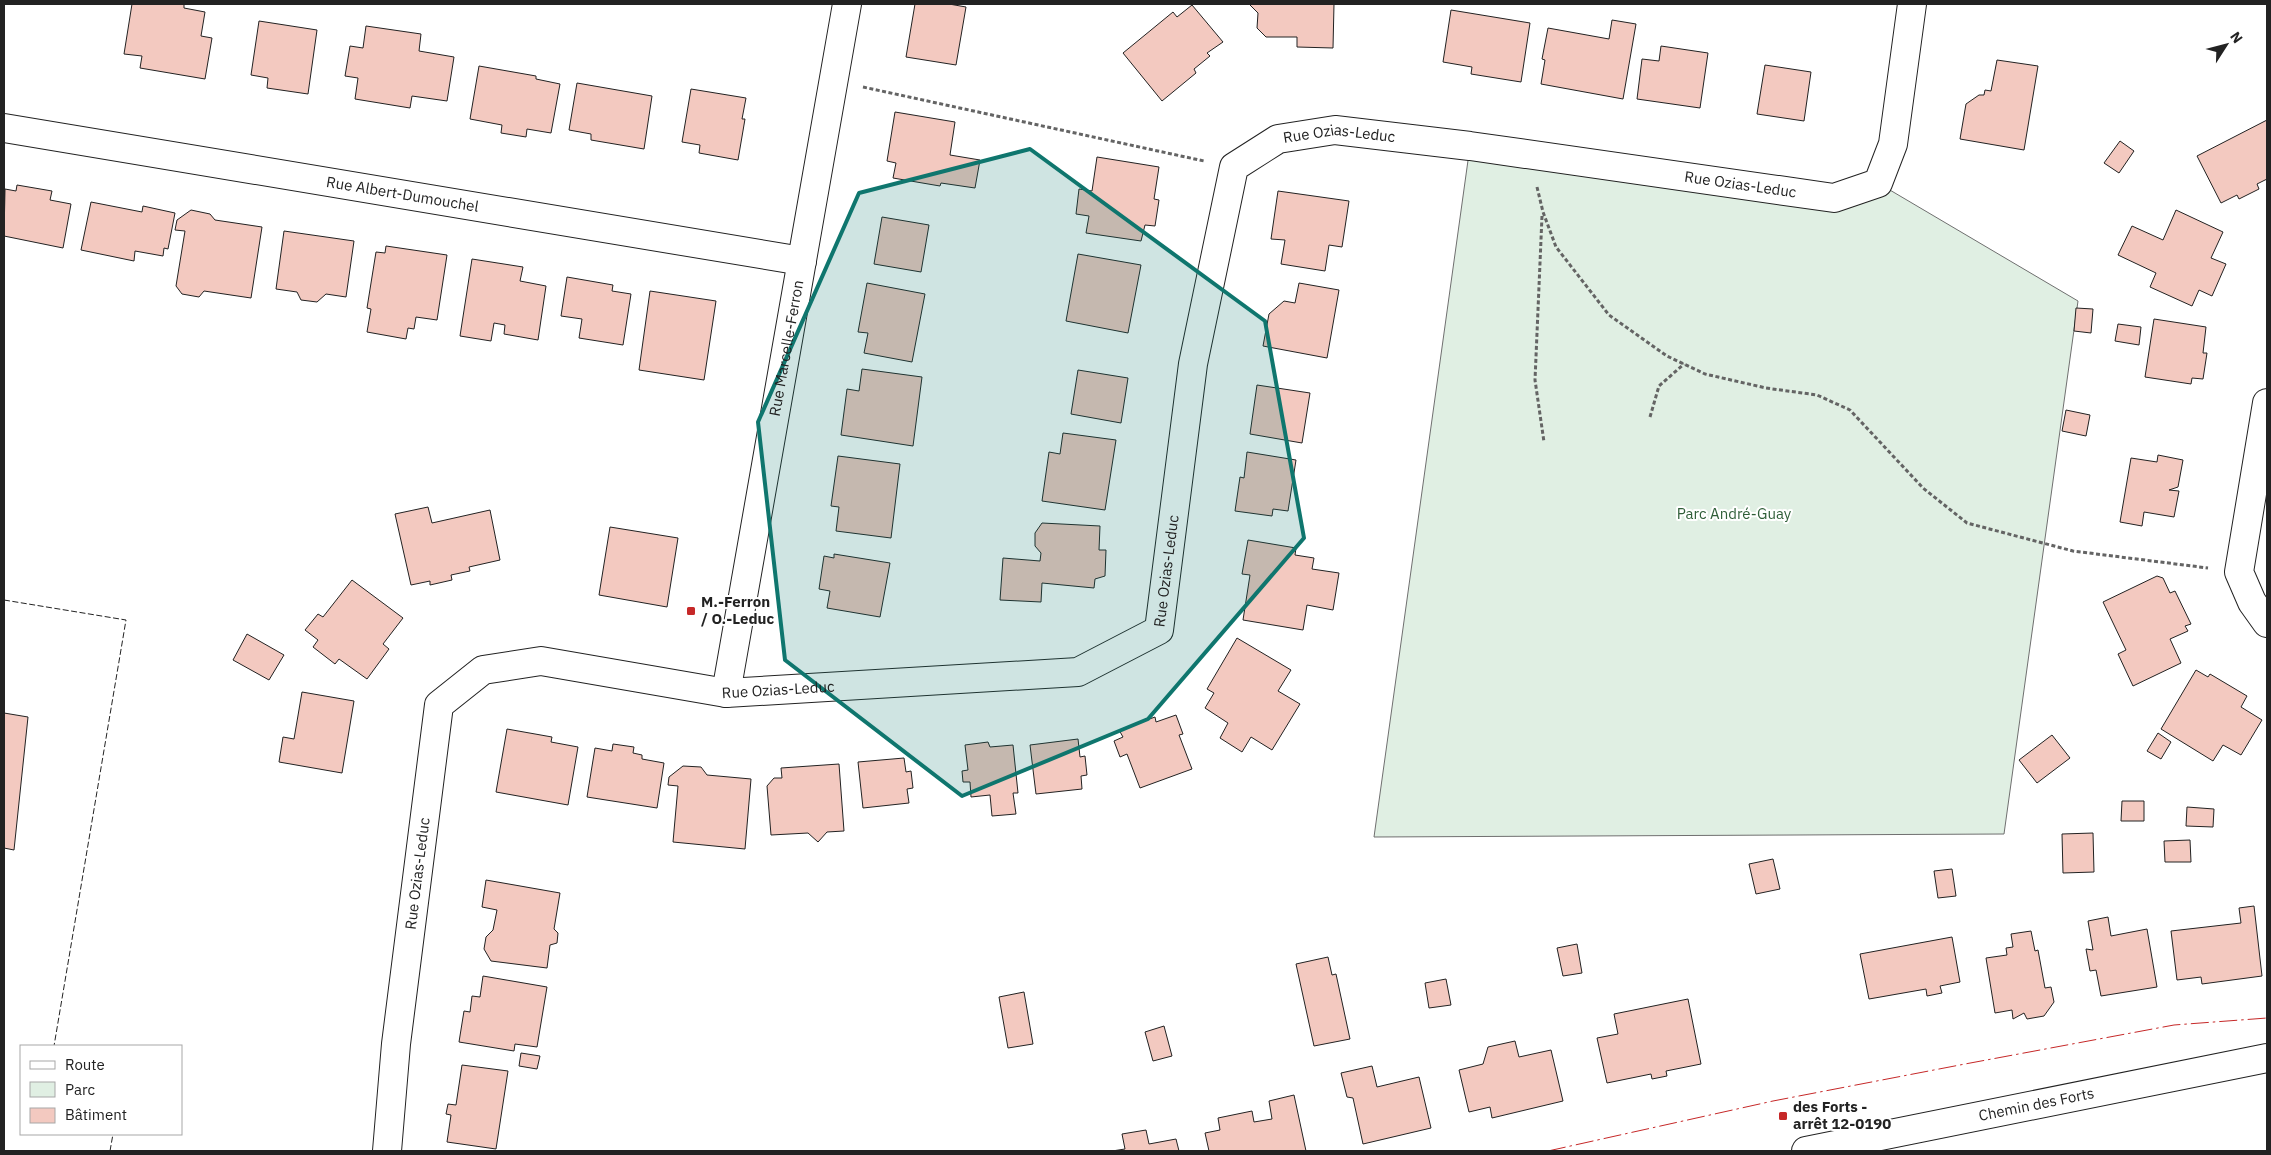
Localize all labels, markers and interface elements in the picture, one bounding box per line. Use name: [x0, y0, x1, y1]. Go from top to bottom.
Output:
north arrow: [2201, 20, 2251, 70]
text: N: [2226, 28, 2247, 47]
street label: Rue Ozias-Leduc: [1282, 120, 1397, 147]
street label: Rue Ozias-Leduc: [1683, 167, 1798, 202]
street label: Rue Albert-Dumouchel: [325, 172, 480, 216]
street label: Rue Marcelle-Ferron: [765, 279, 807, 418]
park label: Parc André-Guay: [1677, 504, 1792, 523]
street label: Rue Ozias-Leduc: [1149, 513, 1183, 628]
place label: M.-Ferron / O.-Leduc: [701, 592, 775, 628]
marker: M.-Ferron / O.-Leduc: [685, 605, 697, 617]
street label: Rue Ozias-Leduc: [721, 677, 835, 702]
street label: Rue Ozias-Leduc: [401, 816, 434, 931]
legend: [20, 1045, 182, 1135]
text: Route: [65, 1055, 105, 1074]
text: Parc: [65, 1080, 95, 1099]
street label: Chemin des Forts: [1977, 1083, 2096, 1125]
place label: des Forts - arrêt 12-0190: [1793, 1097, 1891, 1133]
text: Bâtiment: [65, 1105, 127, 1124]
marker: des Forts - arrêt 12-0190: [1777, 1110, 1789, 1122]

